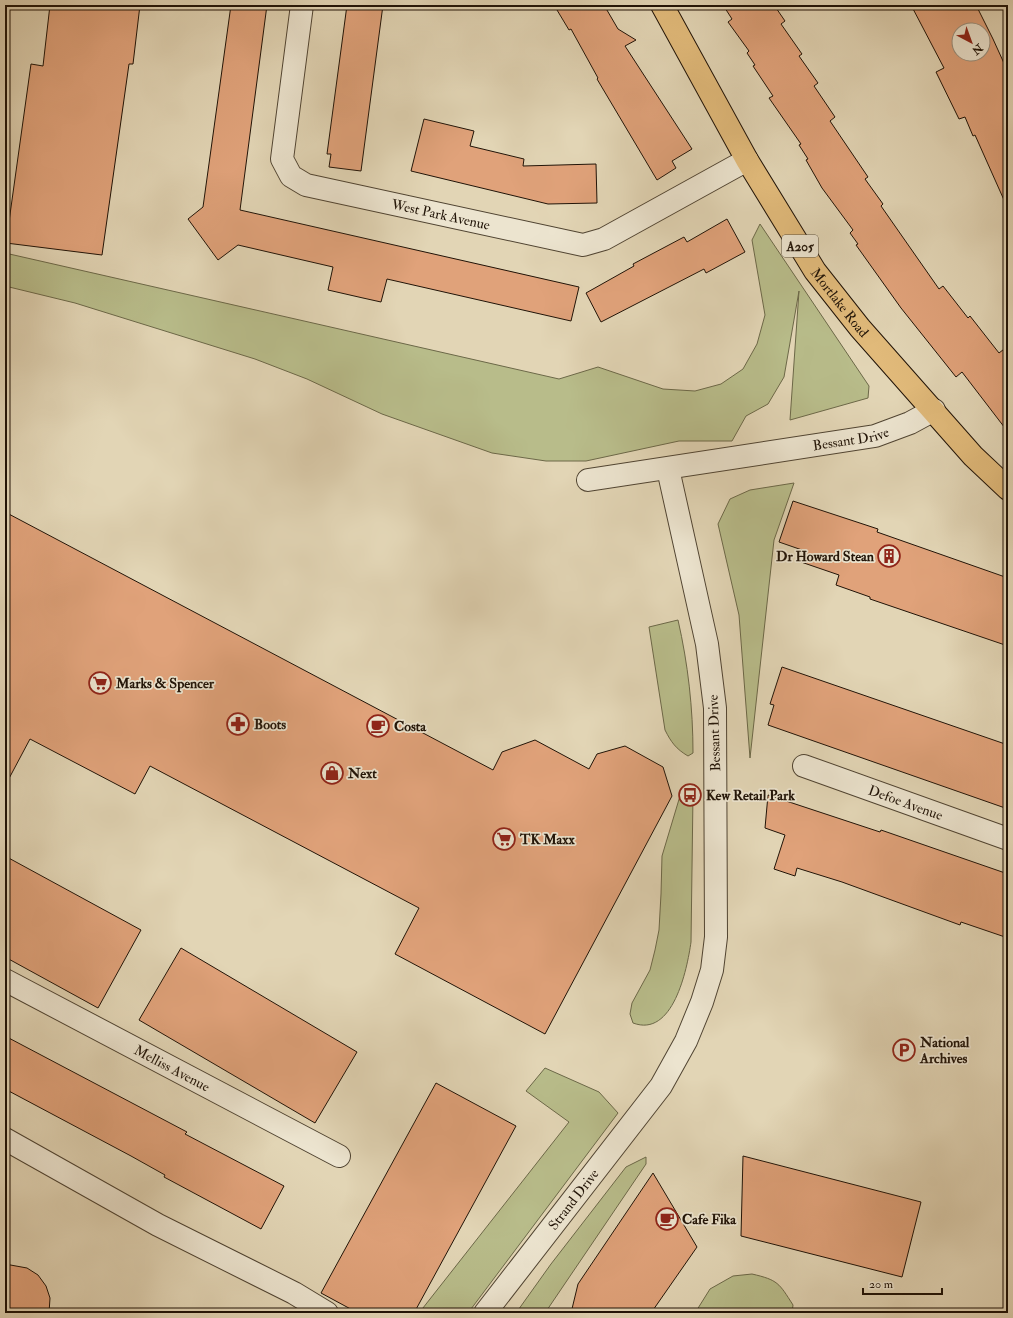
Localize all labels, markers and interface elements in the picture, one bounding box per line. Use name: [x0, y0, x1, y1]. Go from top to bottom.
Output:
north arrow: [951, 22, 991, 62]
text: N: [968, 40, 986, 58]
street label: West Park Avenue: [389, 196, 492, 234]
road number: A205: [782, 235, 818, 257]
street label: Mortlake Road: [807, 265, 872, 341]
street label: Bessant Drive: [812, 423, 892, 454]
building icon: Dr Howard Stean: [876, 543, 902, 569]
place label: Dr Howard Stean: [776, 548, 875, 565]
supermarket icon: Marks & Spencer: [87, 670, 113, 696]
place label: Marks & Spencer: [115, 675, 215, 693]
street label: Bessant Drive: [705, 694, 724, 772]
pharmacy icon: Boots: [225, 711, 251, 737]
cafe icon: Costa: [365, 713, 391, 739]
place label: Boots: [254, 716, 286, 733]
place label: Costa: [394, 718, 427, 735]
shop icon: Next: [319, 760, 345, 786]
place label: Next: [347, 765, 377, 782]
bus stop icon: Kew Retail Park: [677, 782, 703, 808]
street label: Defoe Avenue: [866, 782, 945, 824]
place label: Kew Retail Park: [706, 787, 795, 804]
supermarket icon: TK Maxx: [491, 826, 517, 852]
place label: TK Maxx: [519, 831, 576, 848]
place label: National Archives: [919, 1034, 970, 1067]
parking icon: National Archives: [891, 1037, 917, 1063]
street label: Melliss Avenue: [131, 1042, 213, 1096]
street label: Strand Drive: [545, 1166, 603, 1233]
cafe icon: Cafe Fika: [654, 1206, 680, 1232]
place label: Cafe Fika: [682, 1211, 737, 1228]
scale bar: [863, 1270, 942, 1296]
text: 20 m: [869, 1277, 894, 1292]

